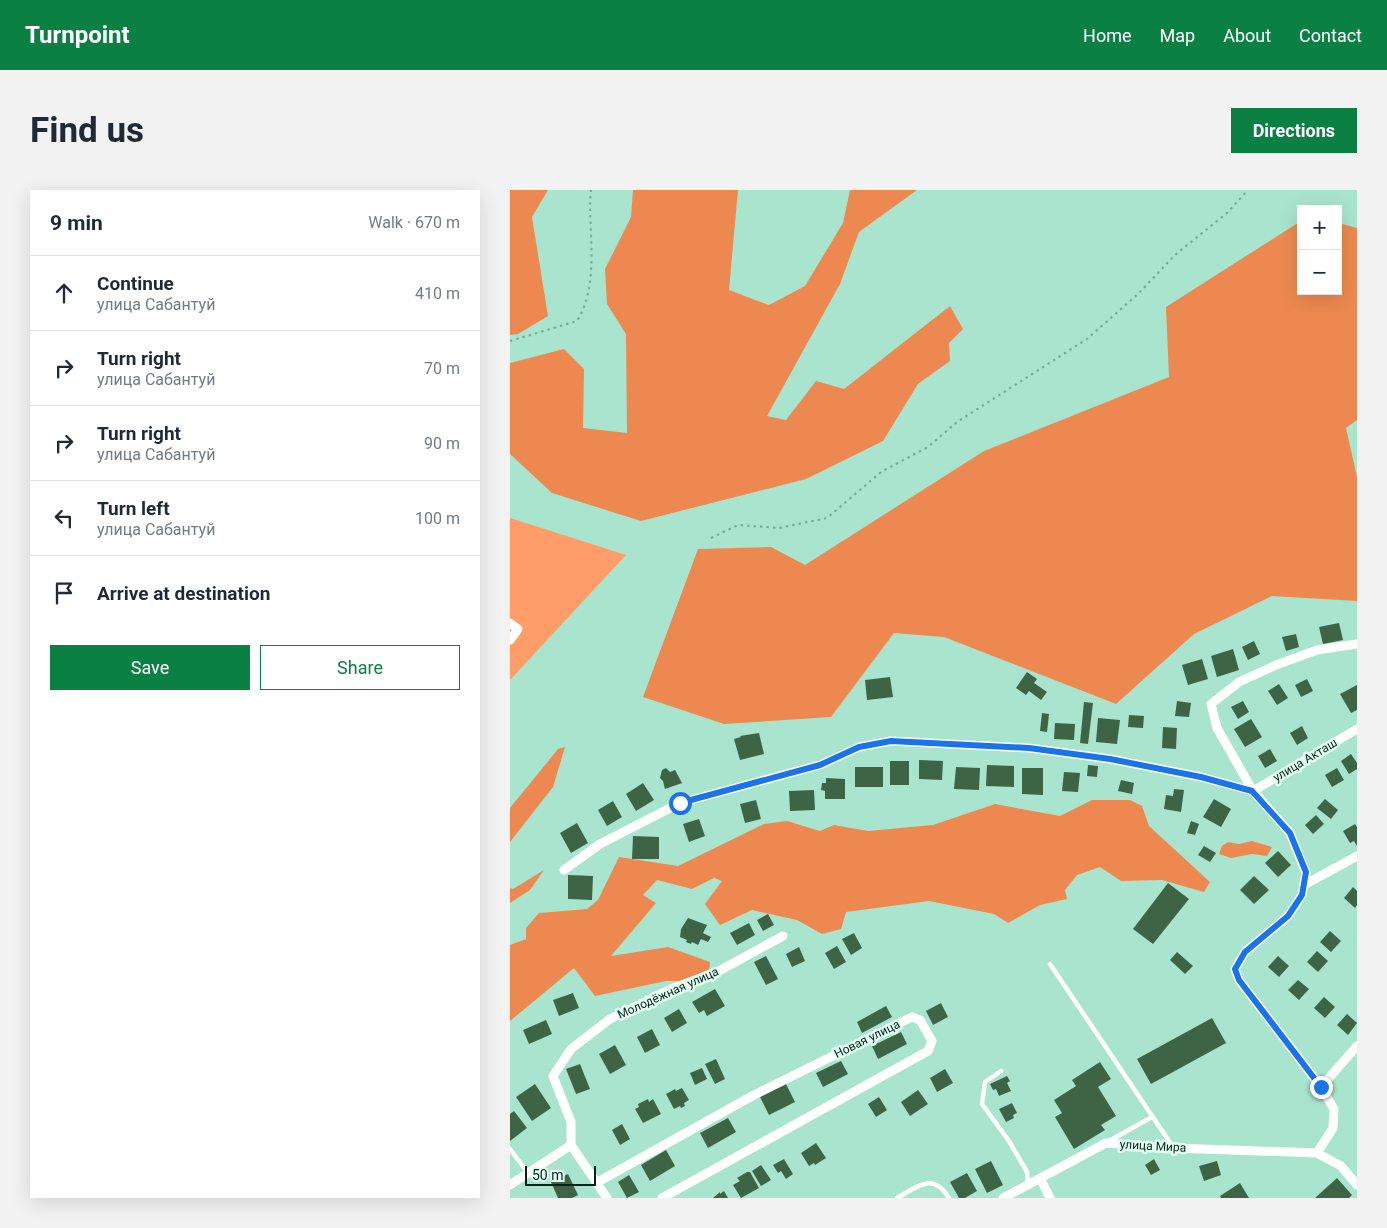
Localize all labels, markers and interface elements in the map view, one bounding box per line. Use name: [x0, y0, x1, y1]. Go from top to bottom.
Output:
text: Turnpoint: [25, 21, 130, 49]
text: Home: [1083, 25, 1132, 46]
text: Map: [1160, 25, 1195, 46]
text: About: [1223, 25, 1271, 46]
text: Contact: [1299, 25, 1362, 46]
button: Directions: [1231, 108, 1357, 153]
text: Find us: [30, 110, 144, 151]
map controls: [1297, 205, 1342, 295]
button: +: [1297, 205, 1342, 250]
text: 9 min: [50, 211, 103, 235]
text: Walk · 670 m: [368, 213, 460, 232]
button: −: [1297, 250, 1342, 295]
text: Continue: [97, 272, 174, 295]
icon: ahead: [50, 279, 78, 307]
text: 410 m: [415, 284, 460, 303]
text: улица Сабантуй: [97, 295, 215, 314]
text: Turn right: [97, 347, 181, 370]
icon: right: [50, 354, 78, 382]
text: 70 m: [424, 359, 460, 378]
text: улица Сабантуй: [97, 370, 215, 389]
text: Turn right: [97, 422, 181, 445]
icon: right: [50, 429, 78, 457]
text: 90 m: [424, 434, 460, 453]
text: улица Сабантуй: [97, 445, 215, 464]
text: Turn left: [97, 497, 170, 520]
icon: left: [50, 504, 78, 532]
text: 100 m: [415, 509, 460, 528]
text: улица Сабантуй: [97, 520, 215, 539]
icon: arrive: [50, 579, 78, 607]
text: Arrive at destination: [97, 582, 270, 605]
button: Save: [50, 645, 250, 690]
button: Share: [260, 645, 460, 690]
street label: улица Акташ: [1270, 735, 1340, 785]
route start: [669, 792, 692, 815]
street label: Молодёжная улица: [615, 964, 721, 1022]
street label: Новая улица: [832, 1017, 902, 1061]
route end: [1310, 1076, 1333, 1099]
street label: улица Мира: [1119, 1137, 1187, 1155]
scale bar: [525, 1163, 596, 1186]
text: 50 m: [532, 1167, 564, 1183]

